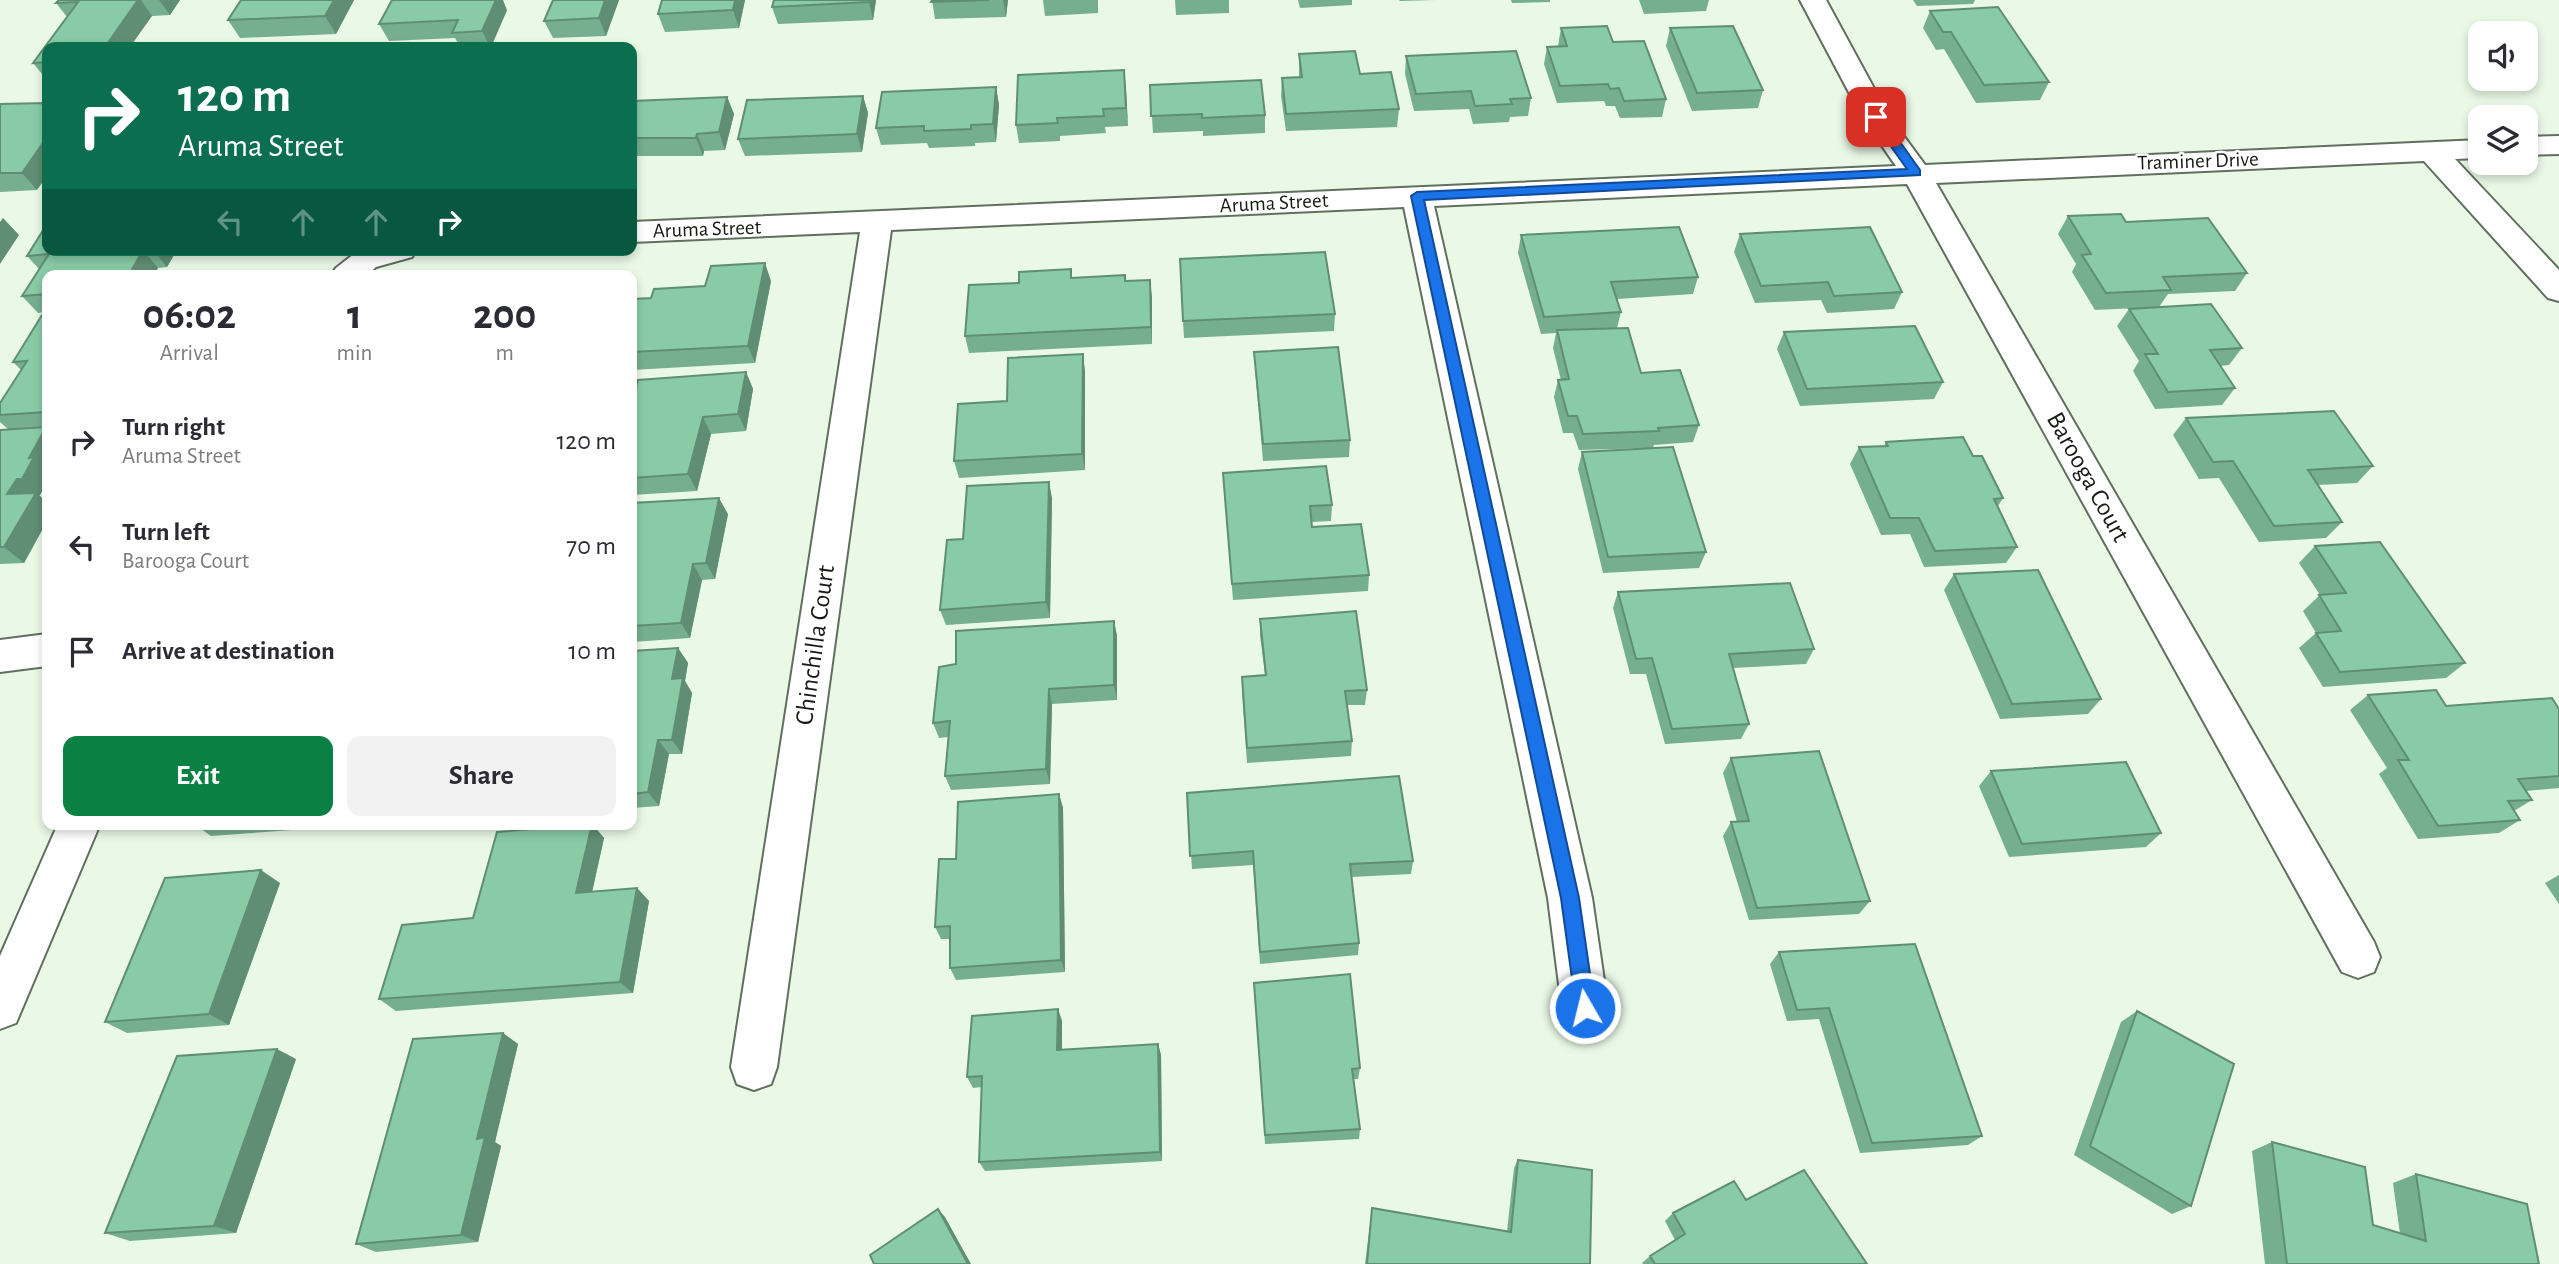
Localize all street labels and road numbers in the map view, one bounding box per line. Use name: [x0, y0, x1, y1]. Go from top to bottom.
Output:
street label: Traminer Drive: [2137, 148, 2259, 174]
street label: Aruma Street: [1219, 190, 1329, 216]
street label: Aruma Street: [652, 217, 762, 241]
street label: Barooga Court: [2042, 408, 2134, 546]
street label: Chinchilla Court: [791, 563, 839, 727]

